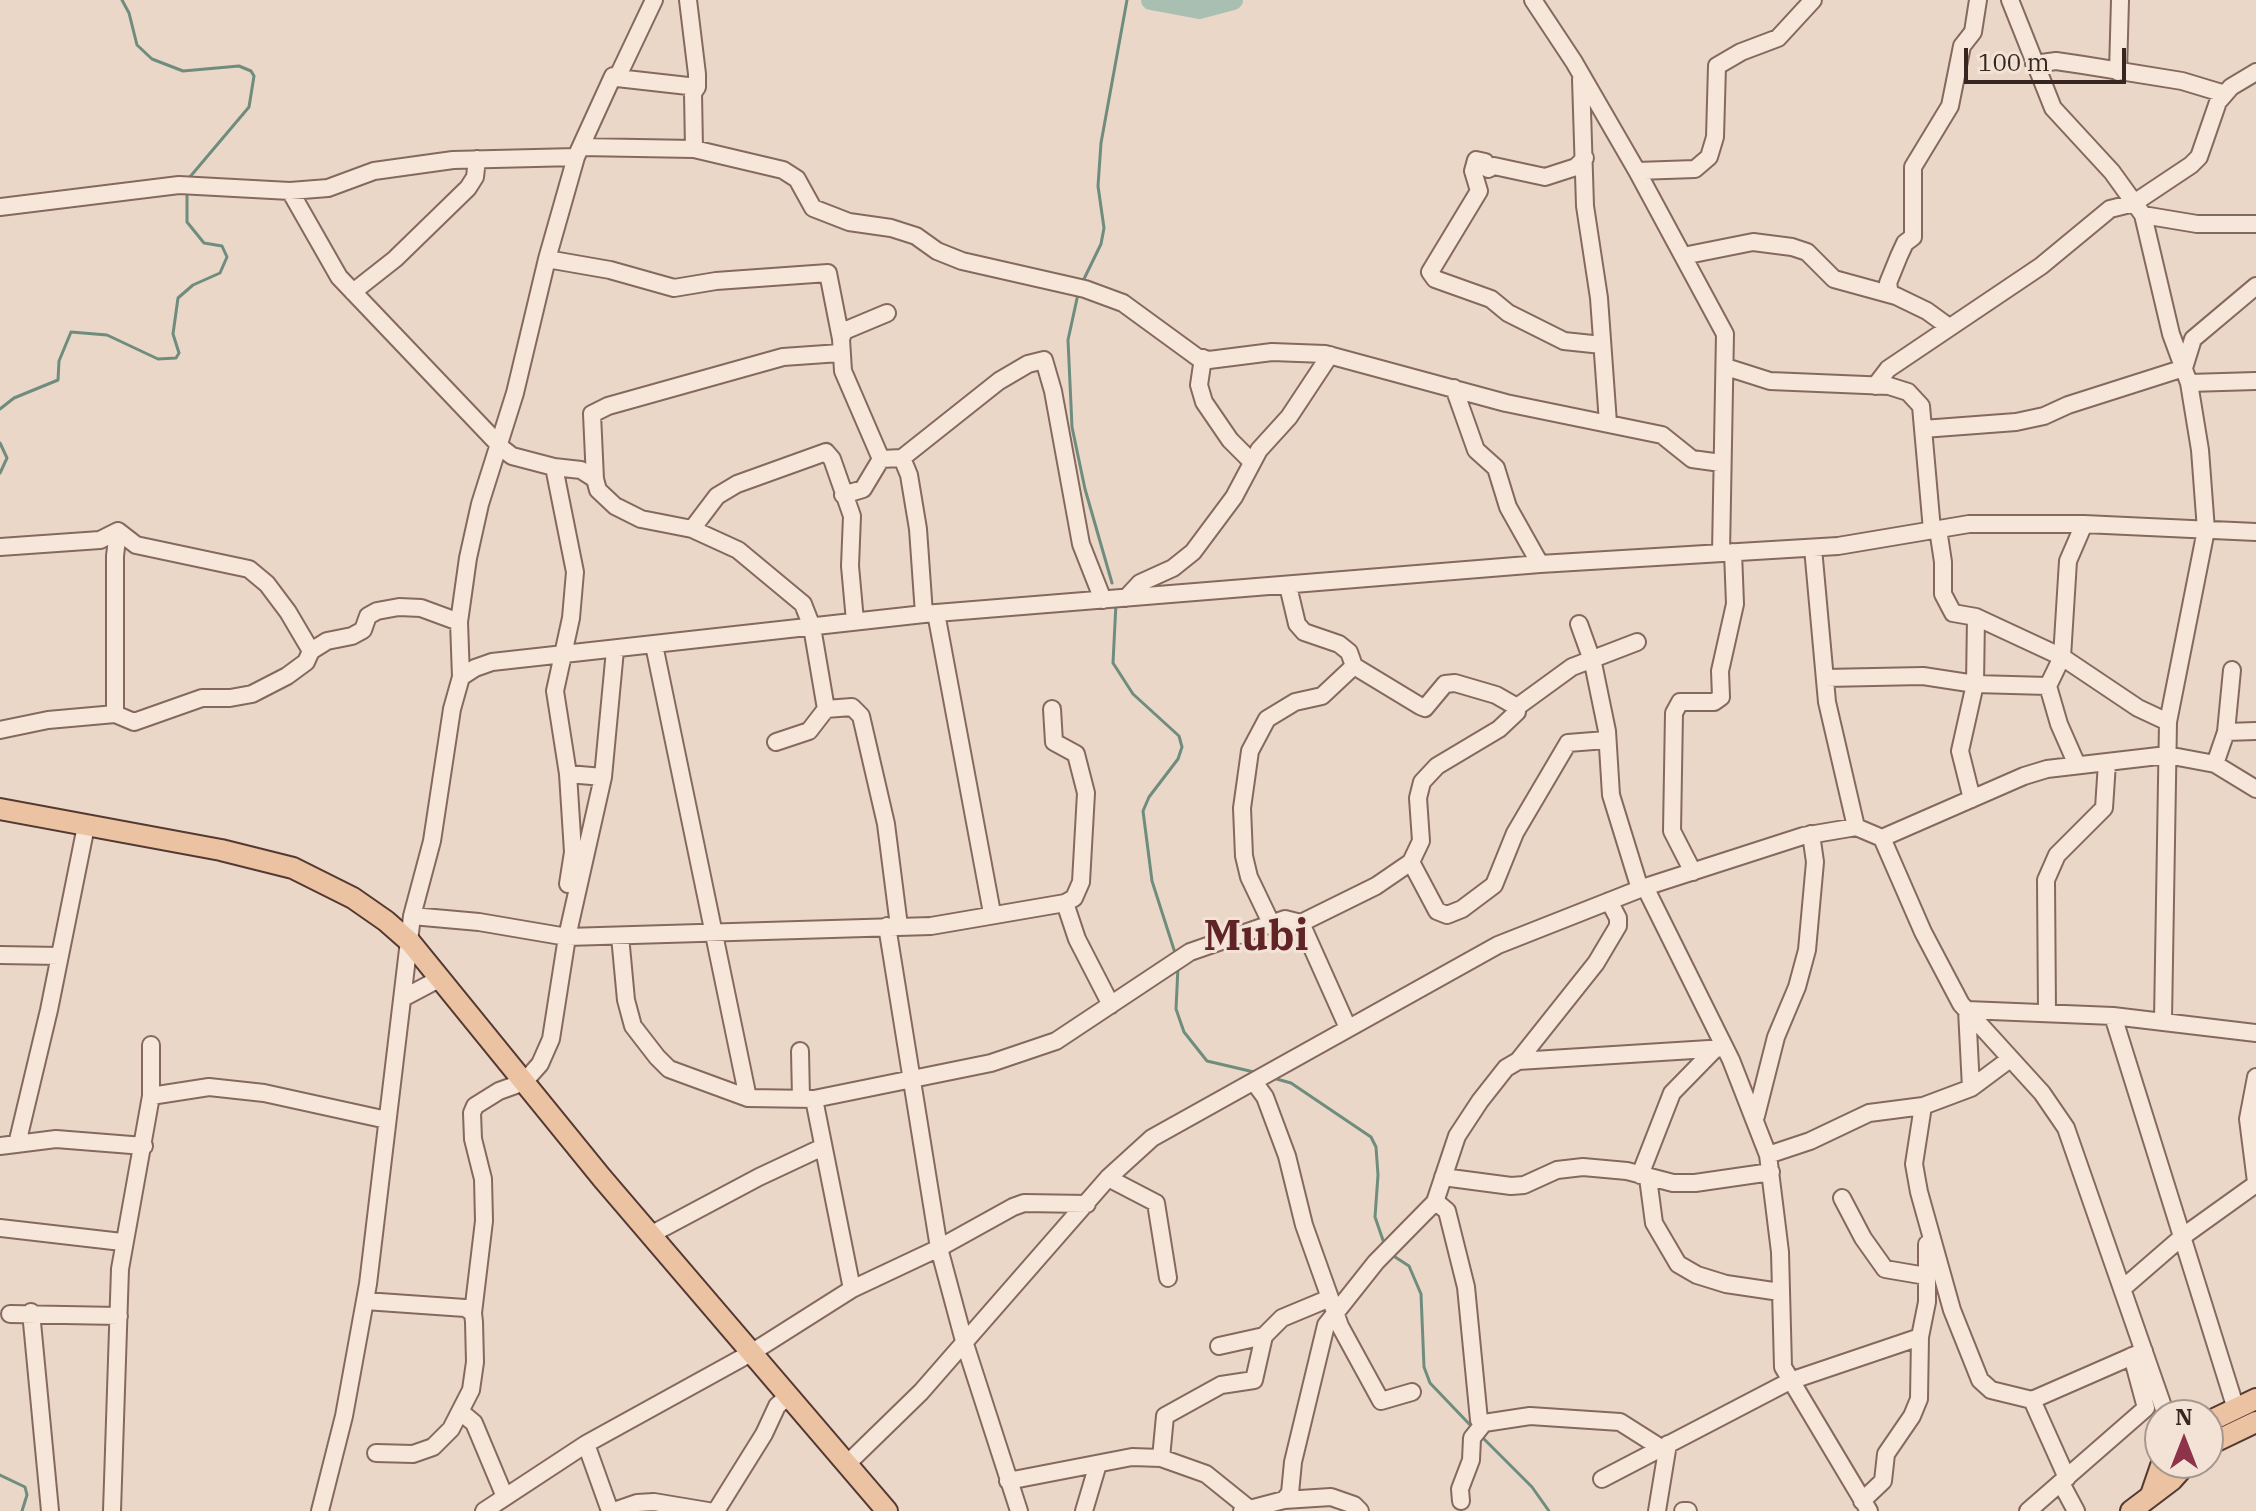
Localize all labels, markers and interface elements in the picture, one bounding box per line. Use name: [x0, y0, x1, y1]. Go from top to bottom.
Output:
scale bar: [1968, 32, 2130, 82]
text: 100 m: [1978, 46, 2050, 78]
district label: Mubi: [1203, 913, 1309, 963]
north arrow: [2144, 1399, 2224, 1479]
text: N: [2175, 1402, 2193, 1431]

